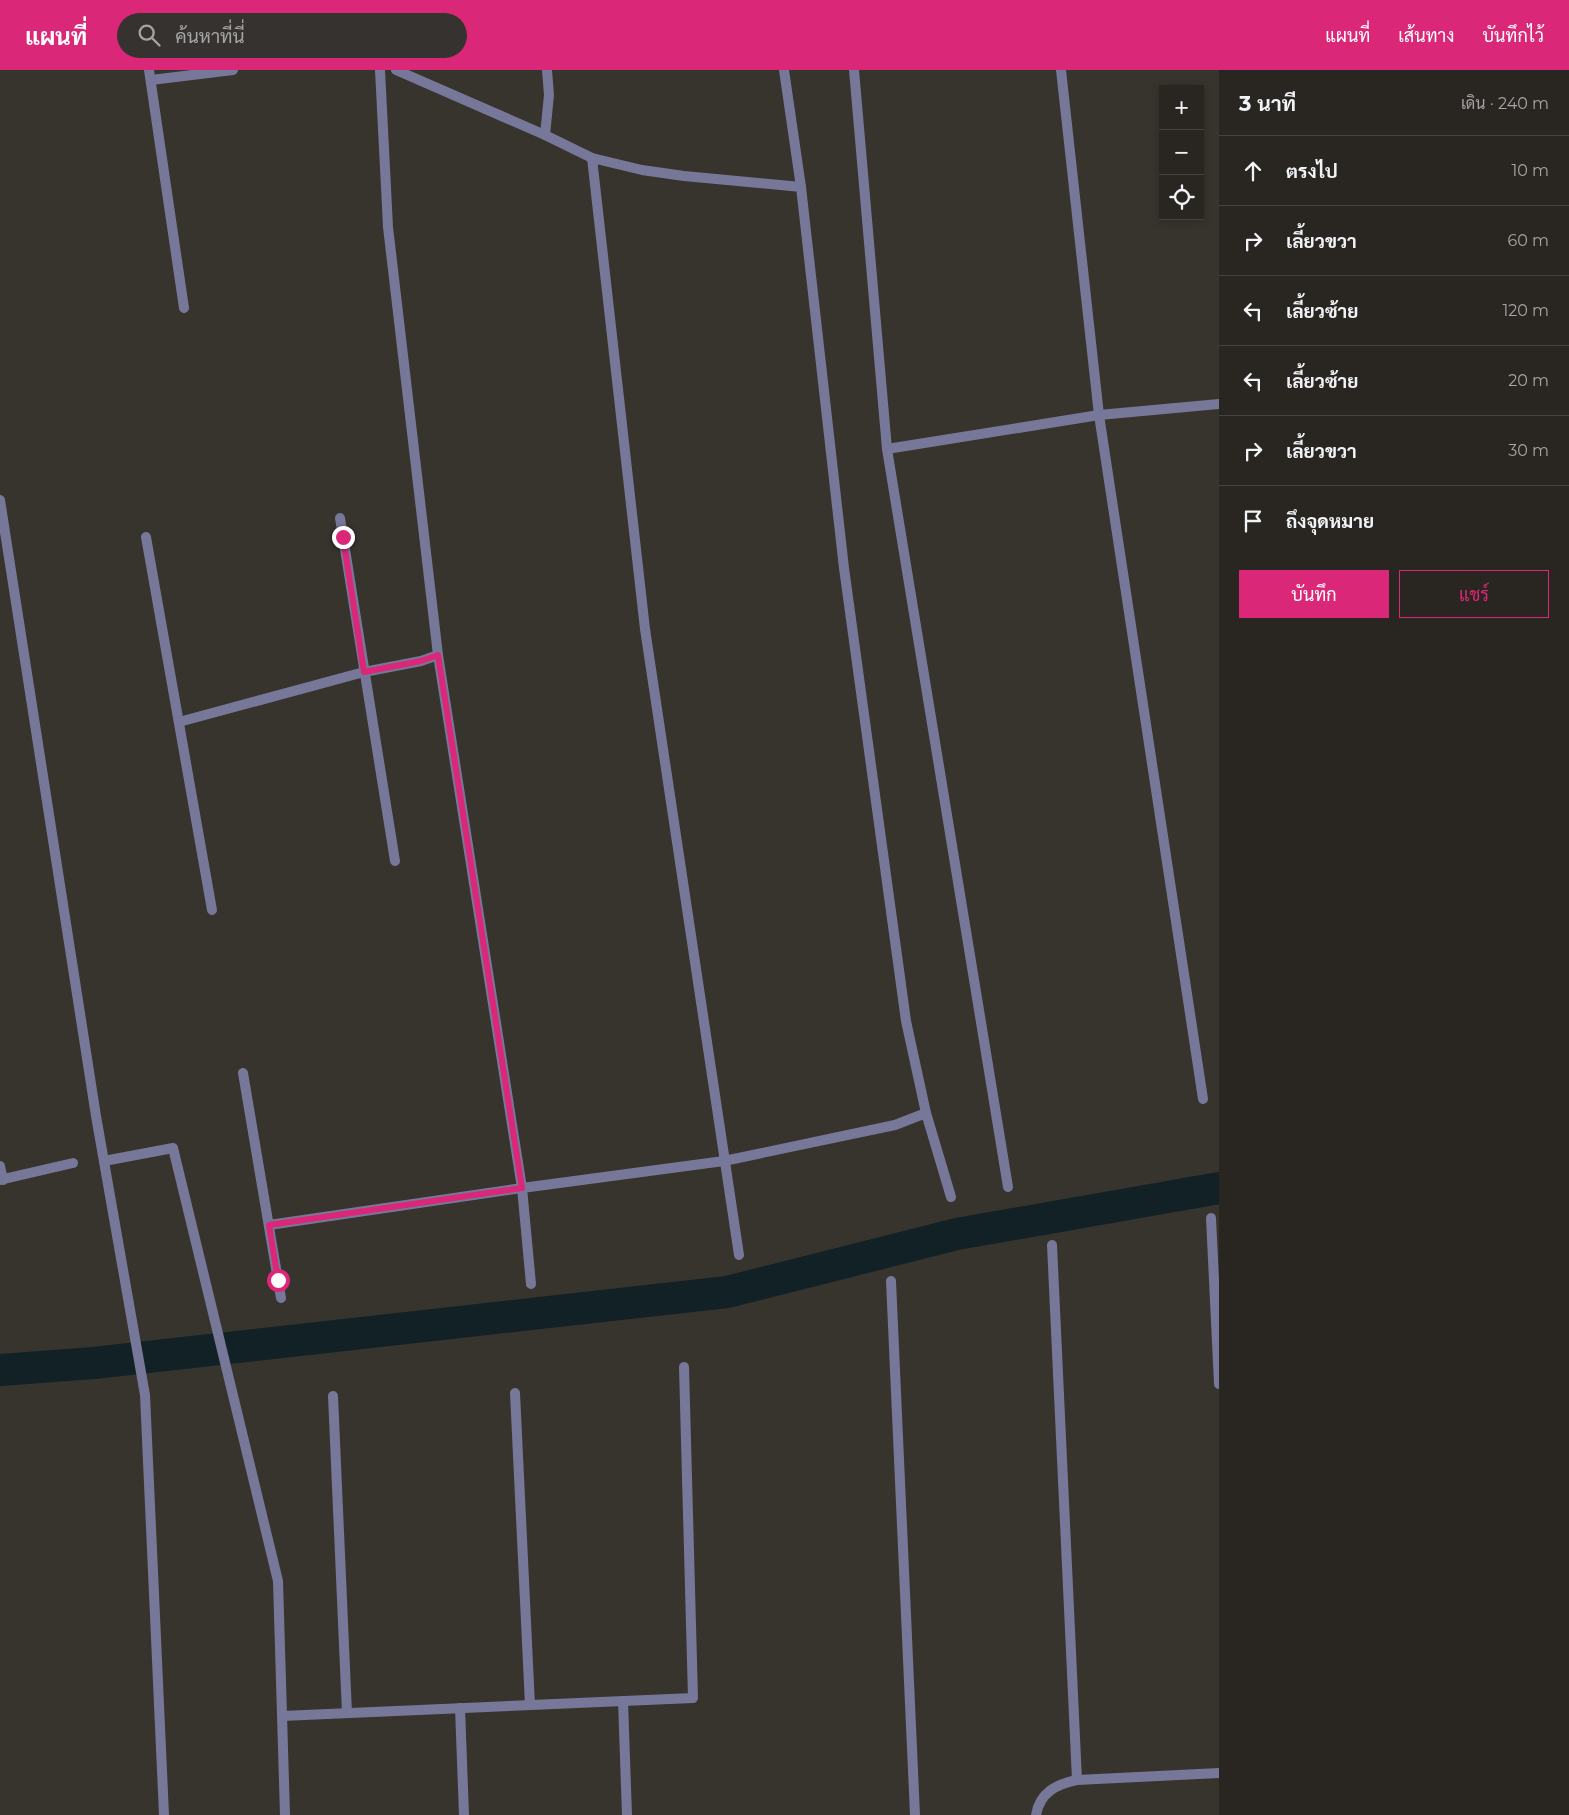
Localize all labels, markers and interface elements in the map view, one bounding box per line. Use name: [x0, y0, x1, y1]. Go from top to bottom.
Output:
search box: [117, 13, 467, 58]
icon: search: [135, 21, 163, 49]
text: แผนที่: [25, 22, 87, 51]
text: ค้นหาที่นี่: [175, 25, 245, 48]
text: แผนที่: [1325, 25, 1370, 47]
text: เส้นทาง: [1398, 25, 1454, 47]
text: บันทึกไว้: [1482, 25, 1544, 47]
map controls: [1159, 85, 1204, 220]
button: +: [1159, 85, 1204, 130]
text: 3 นาที: [1239, 91, 1296, 116]
text: เดิน · 240 m: [1461, 94, 1549, 113]
button: −: [1159, 130, 1204, 175]
icon: ahead: [1239, 157, 1267, 185]
text: ตรงไป: [1286, 160, 1338, 183]
text: 10 m: [1511, 161, 1549, 180]
button: locate: [1159, 175, 1204, 220]
icon: right: [1239, 227, 1267, 255]
text: เลี้ยวขวา: [1286, 230, 1357, 253]
text: 60 m: [1507, 231, 1549, 250]
icon: left: [1239, 297, 1267, 325]
text: เลี้ยวซ้าย: [1286, 300, 1358, 323]
text: 120 m: [1502, 301, 1549, 320]
icon: left: [1239, 367, 1267, 395]
text: เลี้ยวซ้าย: [1286, 370, 1358, 393]
text: 20 m: [1508, 371, 1549, 390]
icon: right: [1239, 437, 1267, 465]
text: เลี้ยวขวา: [1286, 440, 1357, 463]
text: 30 m: [1508, 441, 1549, 460]
icon: arrive: [1239, 507, 1267, 535]
text: ถึงจุดหมาย: [1286, 510, 1374, 533]
route end: [332, 526, 355, 549]
button: บันทึก: [1239, 570, 1389, 618]
button: แชร์: [1399, 570, 1549, 618]
route start: [267, 1269, 290, 1292]

